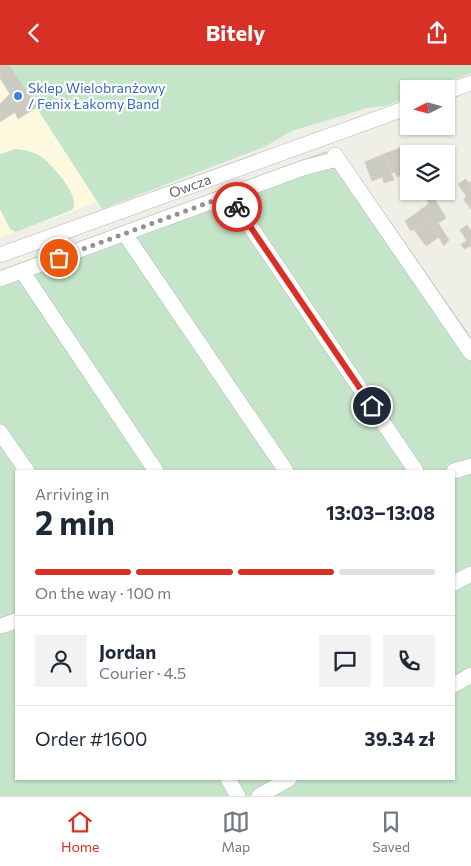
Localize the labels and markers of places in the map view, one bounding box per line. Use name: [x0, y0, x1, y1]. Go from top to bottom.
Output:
place label: Sklep Wielobranżowy / Fenix Łakomy Band: [28, 79, 165, 112]
marker: Sklep Wielobranżowy / Fenix Łakomy Band: [12, 90, 24, 102]
pin: [38, 237, 80, 279]
pin: [351, 385, 393, 427]

